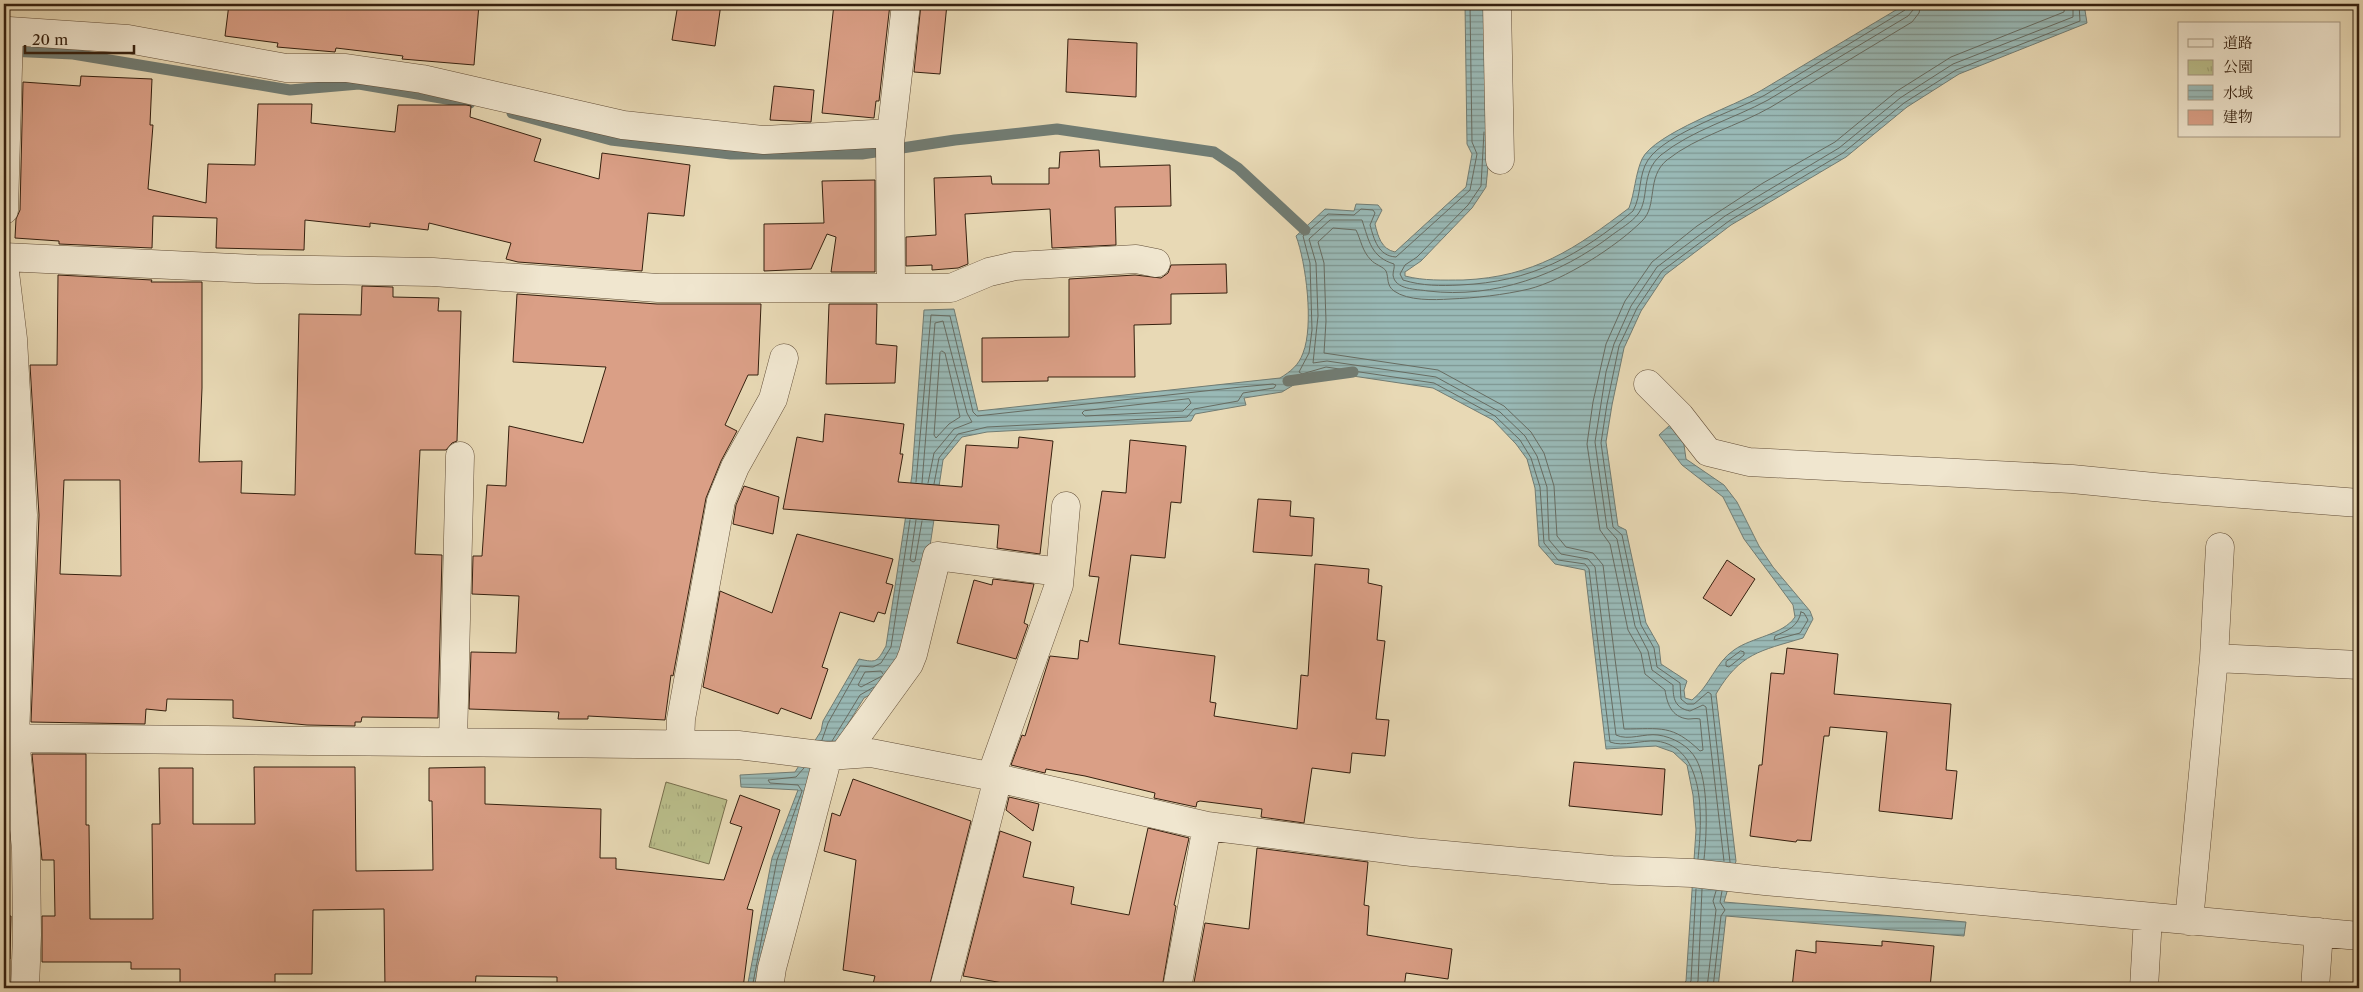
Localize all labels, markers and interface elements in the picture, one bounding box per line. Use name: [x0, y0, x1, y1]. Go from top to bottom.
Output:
scale bar: [25, 22, 134, 54]
legend: [2178, 22, 2340, 138]
text: 20 m: [32, 30, 68, 49]
text: 道路: [2223, 33, 2253, 52]
text: 公園: [2223, 57, 2253, 76]
text: 水域: [2223, 83, 2253, 102]
text: 建物: [2223, 107, 2253, 126]

